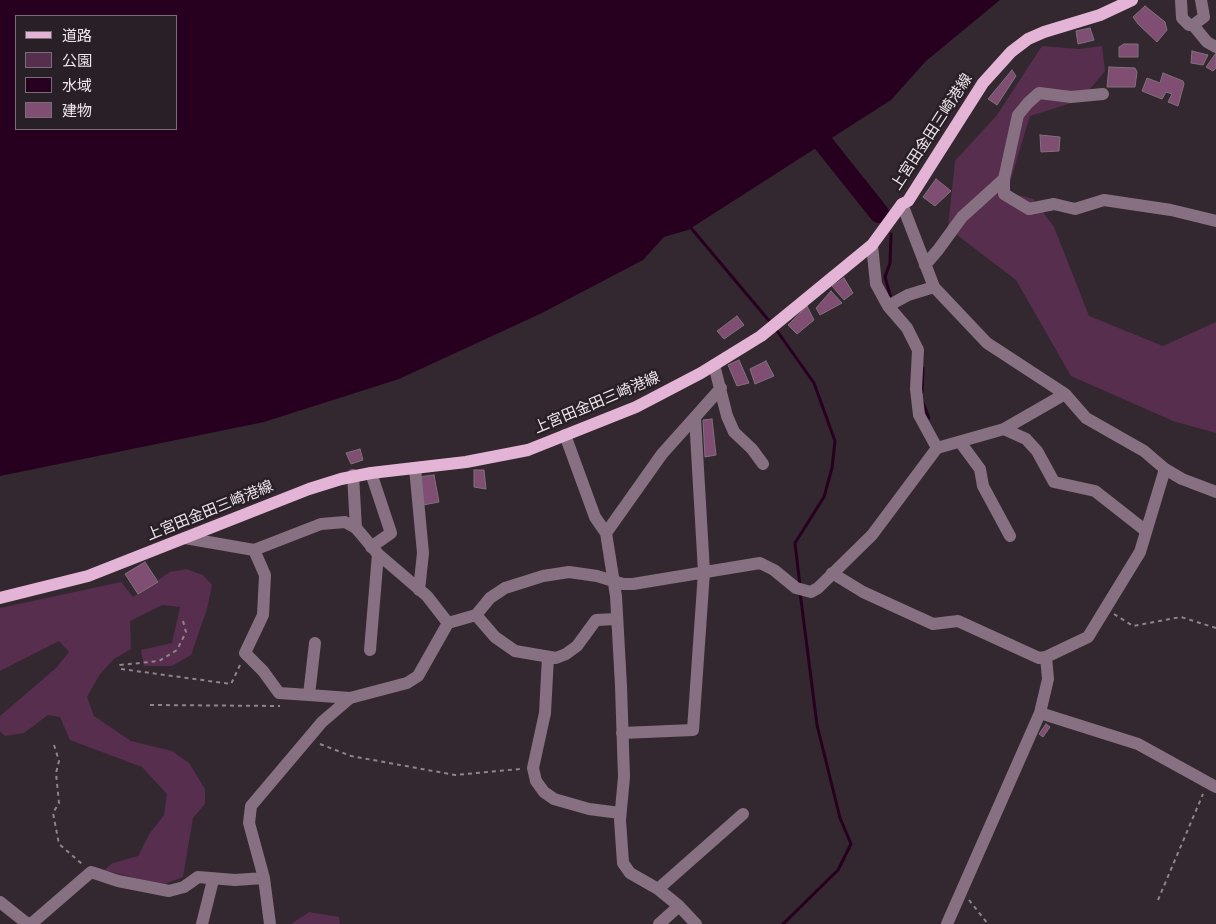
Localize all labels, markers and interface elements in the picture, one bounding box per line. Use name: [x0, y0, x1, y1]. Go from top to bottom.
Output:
legend: [15, 15, 178, 130]
text: 道路: [62, 26, 92, 45]
text: 公園: [62, 51, 92, 70]
street label: 上宮田金田三崎港線: [888, 70, 976, 194]
text: 水域: [62, 76, 92, 95]
text: 建物: [62, 101, 92, 120]
street label: 上宮田金田三崎港線: [531, 368, 663, 438]
street label: 上宮田金田三崎港線: [144, 477, 276, 545]

